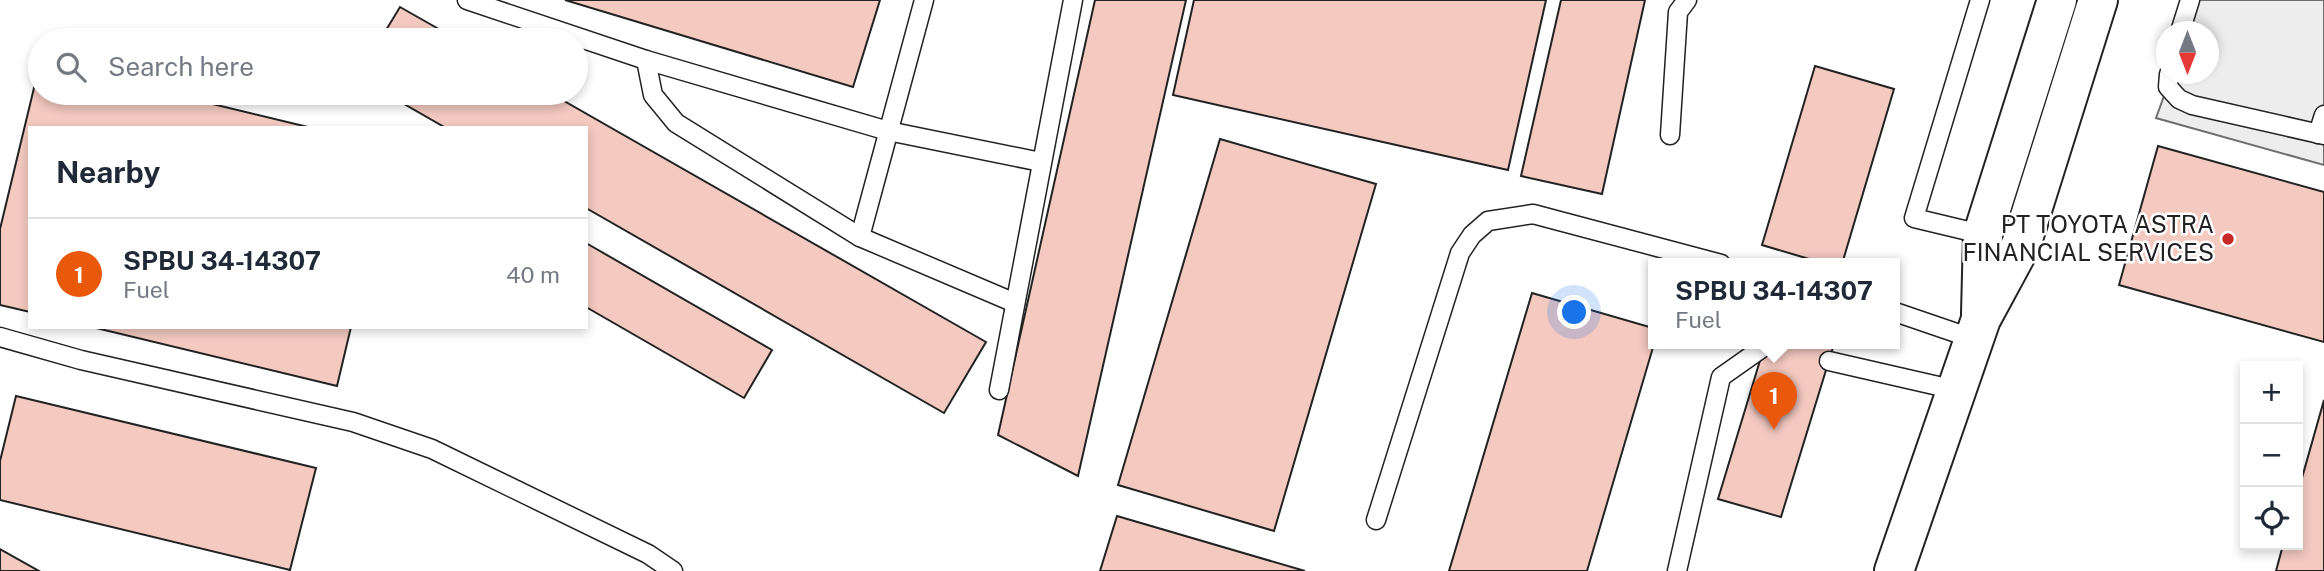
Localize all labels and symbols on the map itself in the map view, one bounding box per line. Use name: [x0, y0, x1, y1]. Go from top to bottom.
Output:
north arrow: [2156, 21, 2219, 84]
place label: PT TOYOTA ASTRA FINANCIAL SERVICES: [1963, 210, 2214, 266]
marker: PT TOYOTA ASTRA FINANCIAL SERVICES: [2220, 231, 2236, 247]
your location: [1557, 295, 1591, 329]
pin: 1: [1751, 372, 1797, 430]

